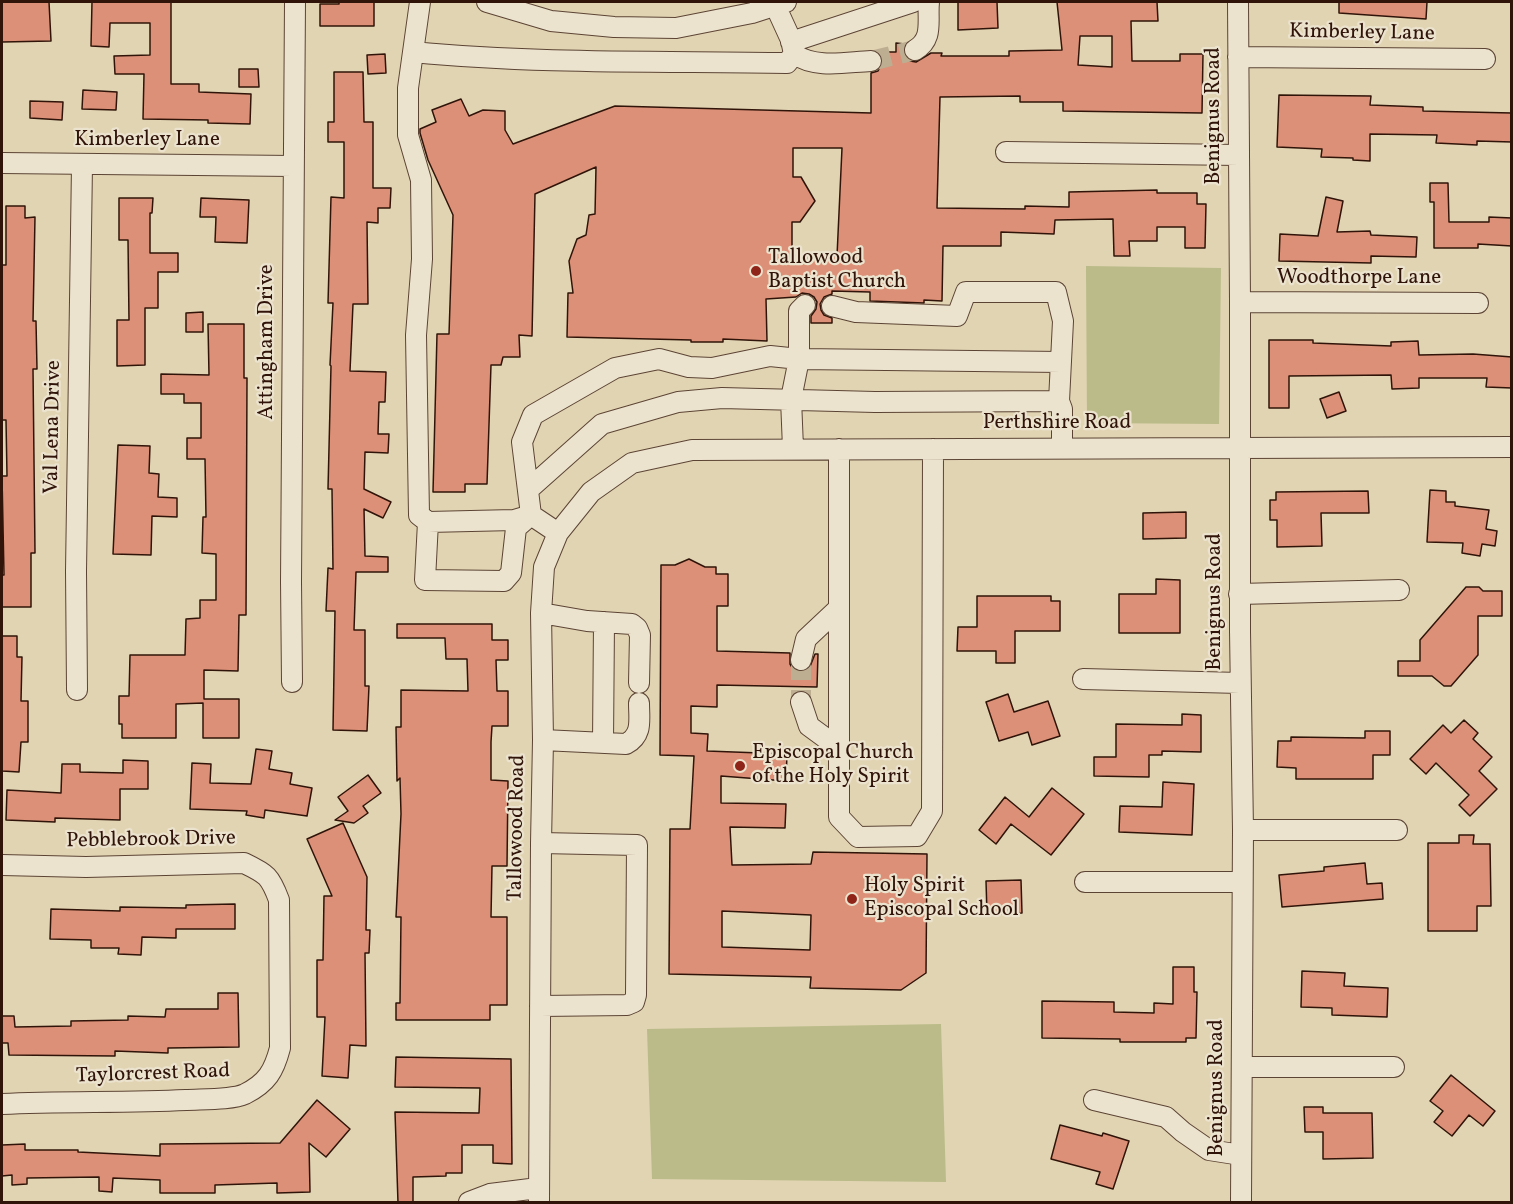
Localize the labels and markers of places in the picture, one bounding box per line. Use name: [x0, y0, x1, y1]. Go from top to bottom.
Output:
place label: Tallowood Baptist Church: [768, 246, 906, 296]
marker: Tallowood Baptist Church: [749, 264, 763, 278]
place label: Episcopal Church of the Holy Spirit: [752, 741, 914, 791]
marker: Episcopal Church of the Holy Spirit: [733, 759, 747, 773]
place label: Holy Spirit Episcopal School: [864, 874, 1019, 924]
marker: Holy Spirit Episcopal School: [845, 892, 859, 906]

